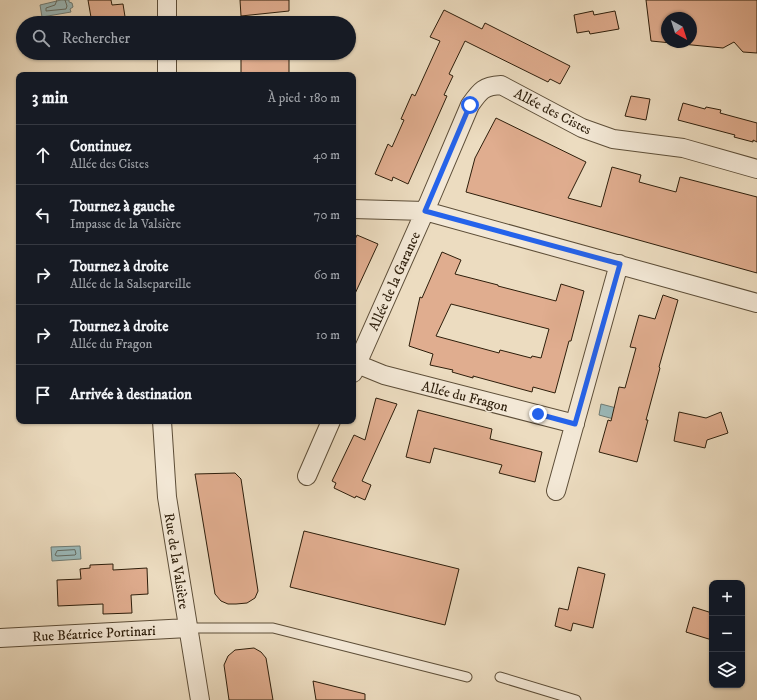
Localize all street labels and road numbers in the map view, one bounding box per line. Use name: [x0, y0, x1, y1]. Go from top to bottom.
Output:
street label: Allée des Cistes: [511, 85, 595, 139]
street label: Allée de la Garance: [365, 229, 425, 334]
street label: Allée du Fragon: [420, 378, 511, 417]
street label: Rue de la Valsière: [160, 512, 193, 611]
street label: Rue Béatrice Portinari: [32, 622, 157, 646]

